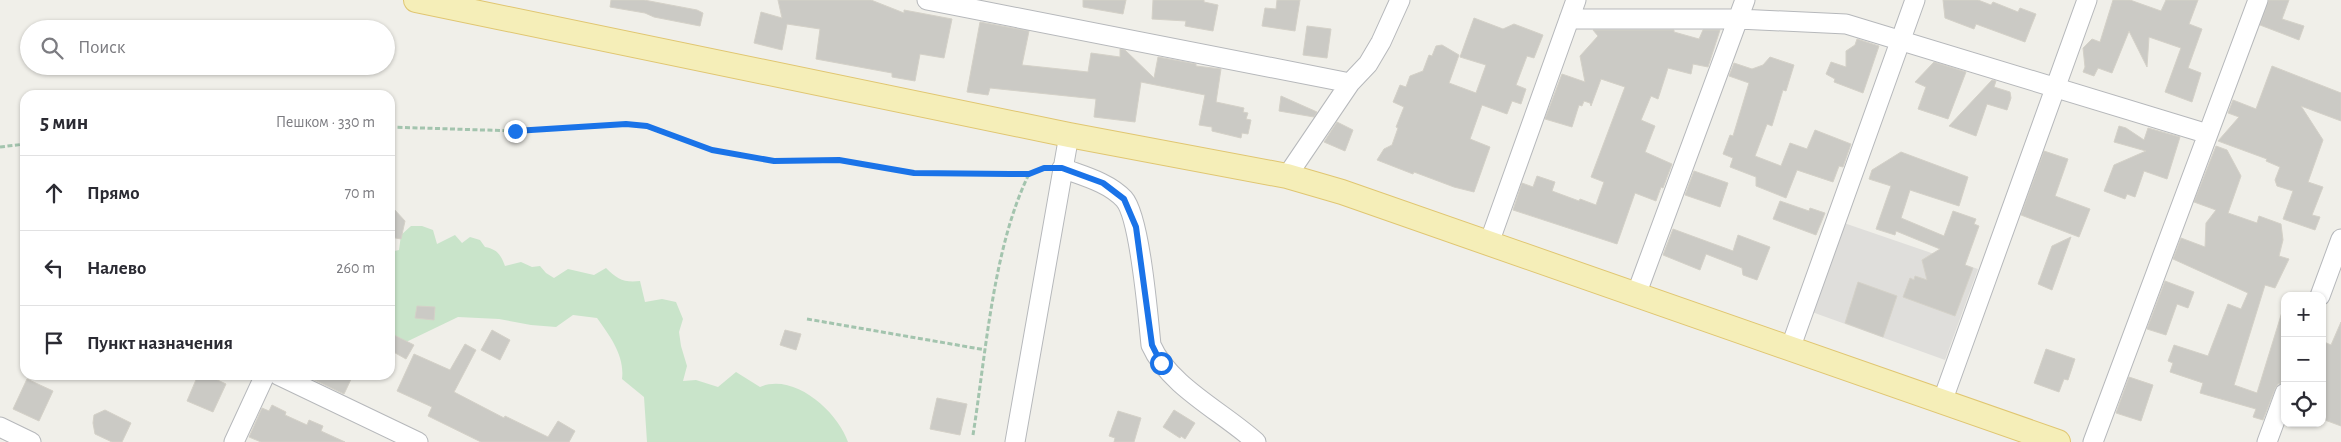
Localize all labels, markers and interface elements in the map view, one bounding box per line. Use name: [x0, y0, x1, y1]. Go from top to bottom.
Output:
search box: [20, 20, 395, 75]
icon: search: [38, 34, 66, 62]
text: Поиск: [78, 38, 125, 57]
text: 5 мин: [40, 112, 88, 133]
text: Пешком · 330 m: [276, 114, 375, 130]
route end: [504, 120, 527, 143]
icon: ahead: [40, 179, 68, 207]
text: Прямо: [87, 184, 140, 203]
text: 70 m: [344, 185, 375, 201]
icon: left: [40, 254, 68, 282]
text: Налево: [87, 259, 146, 278]
text: 260 m: [336, 260, 375, 276]
map controls: [2281, 292, 2326, 427]
button: +: [2281, 292, 2326, 337]
icon: arrive: [40, 329, 68, 357]
text: Пункт назначения: [87, 334, 233, 353]
button: −: [2281, 337, 2326, 382]
route start: [1150, 352, 1173, 375]
button: locate: [2281, 382, 2326, 427]

